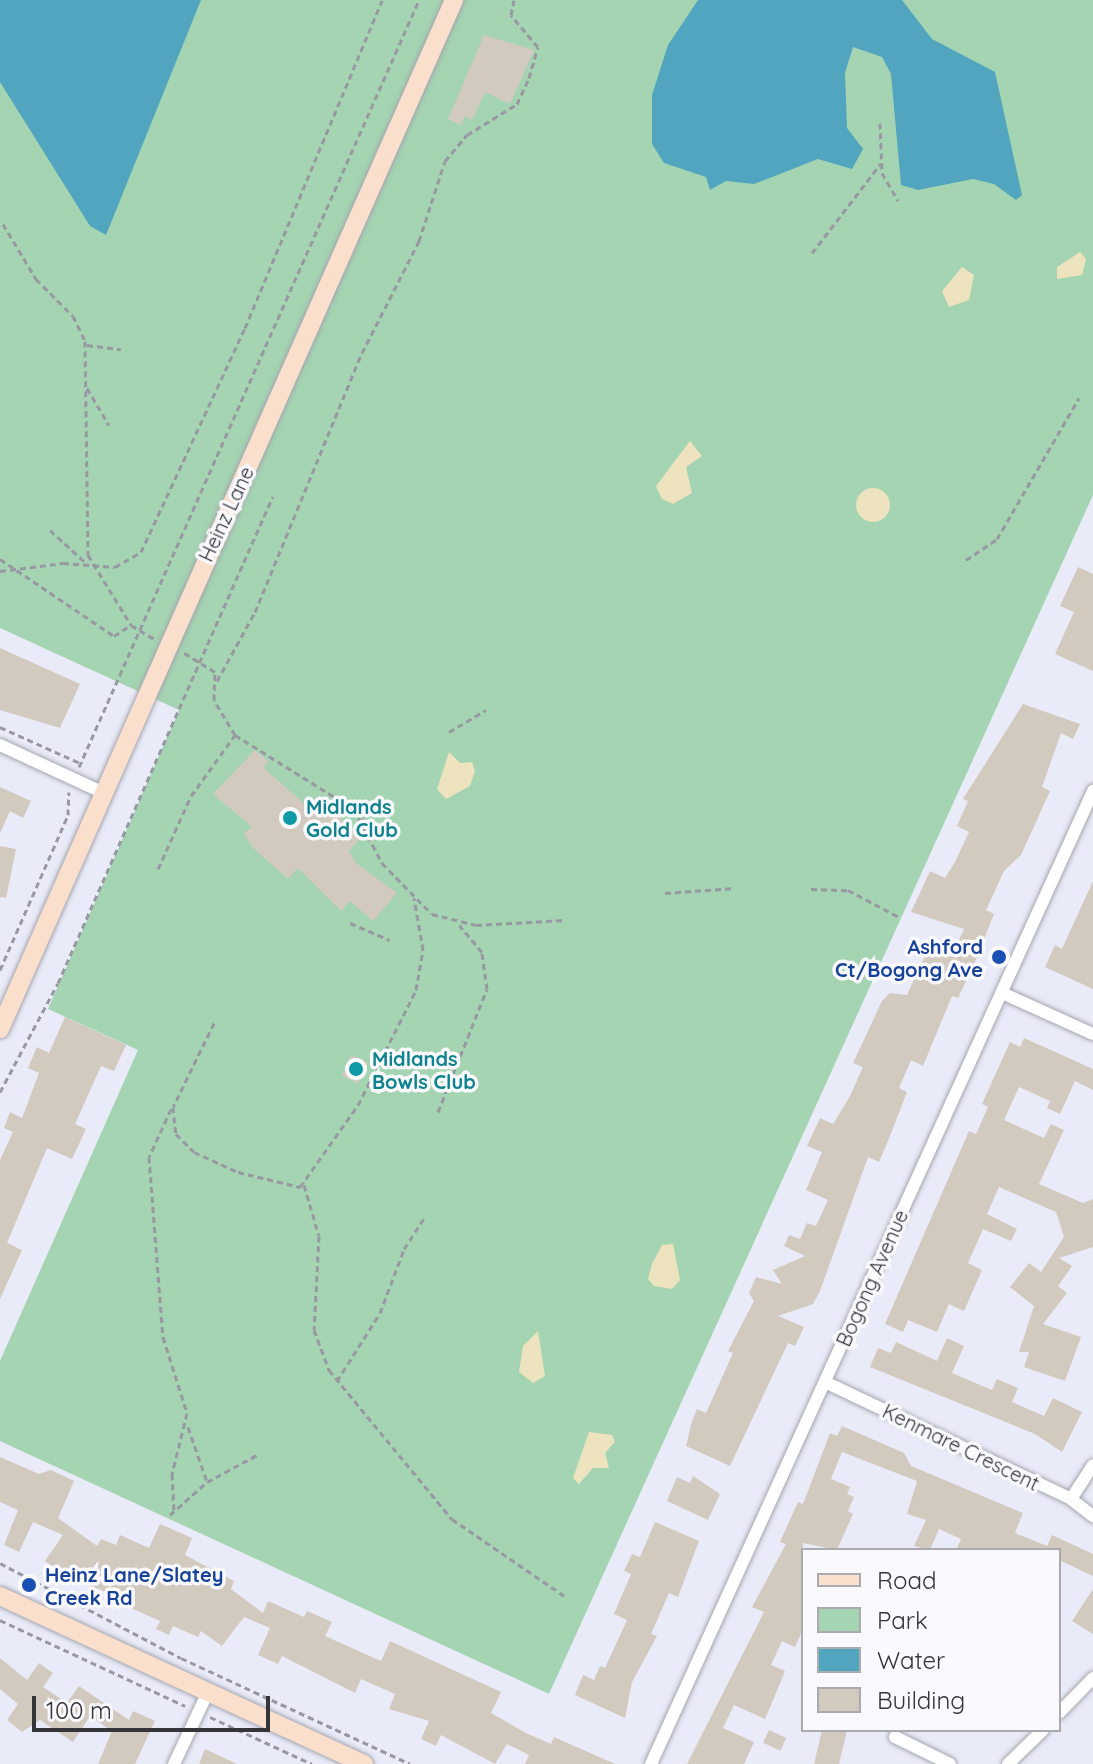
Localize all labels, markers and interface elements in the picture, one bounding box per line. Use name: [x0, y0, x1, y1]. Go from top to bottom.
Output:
street label: Heinz Lane: [194, 463, 258, 565]
place label: Midlands Gold Club: [306, 794, 398, 841]
marker: Midlands Gold Club: [281, 809, 299, 827]
place label: Ashford Ct/Bogong Ave: [835, 934, 983, 981]
marker: Ashford Ct/Bogong Ave: [990, 948, 1008, 966]
place label: Midlands Bowls Club: [372, 1046, 476, 1093]
marker: Midlands Bowls Club: [347, 1060, 365, 1078]
street label: Bogong Avenue: [831, 1206, 913, 1350]
street label: Kenmare Crescent: [879, 1399, 1043, 1495]
legend: [801, 1548, 1061, 1732]
place label: Heinz Lane/Slatey Creek Rd: [45, 1562, 223, 1609]
text: Road: [877, 1565, 937, 1595]
marker: Heinz Lane/Slatey Creek Rd: [20, 1576, 38, 1594]
text: Park: [877, 1605, 928, 1635]
text: Water: [877, 1645, 945, 1675]
scale bar: [36, 1680, 274, 1730]
text: Building: [877, 1685, 965, 1715]
text: 100 m: [46, 1695, 112, 1725]

